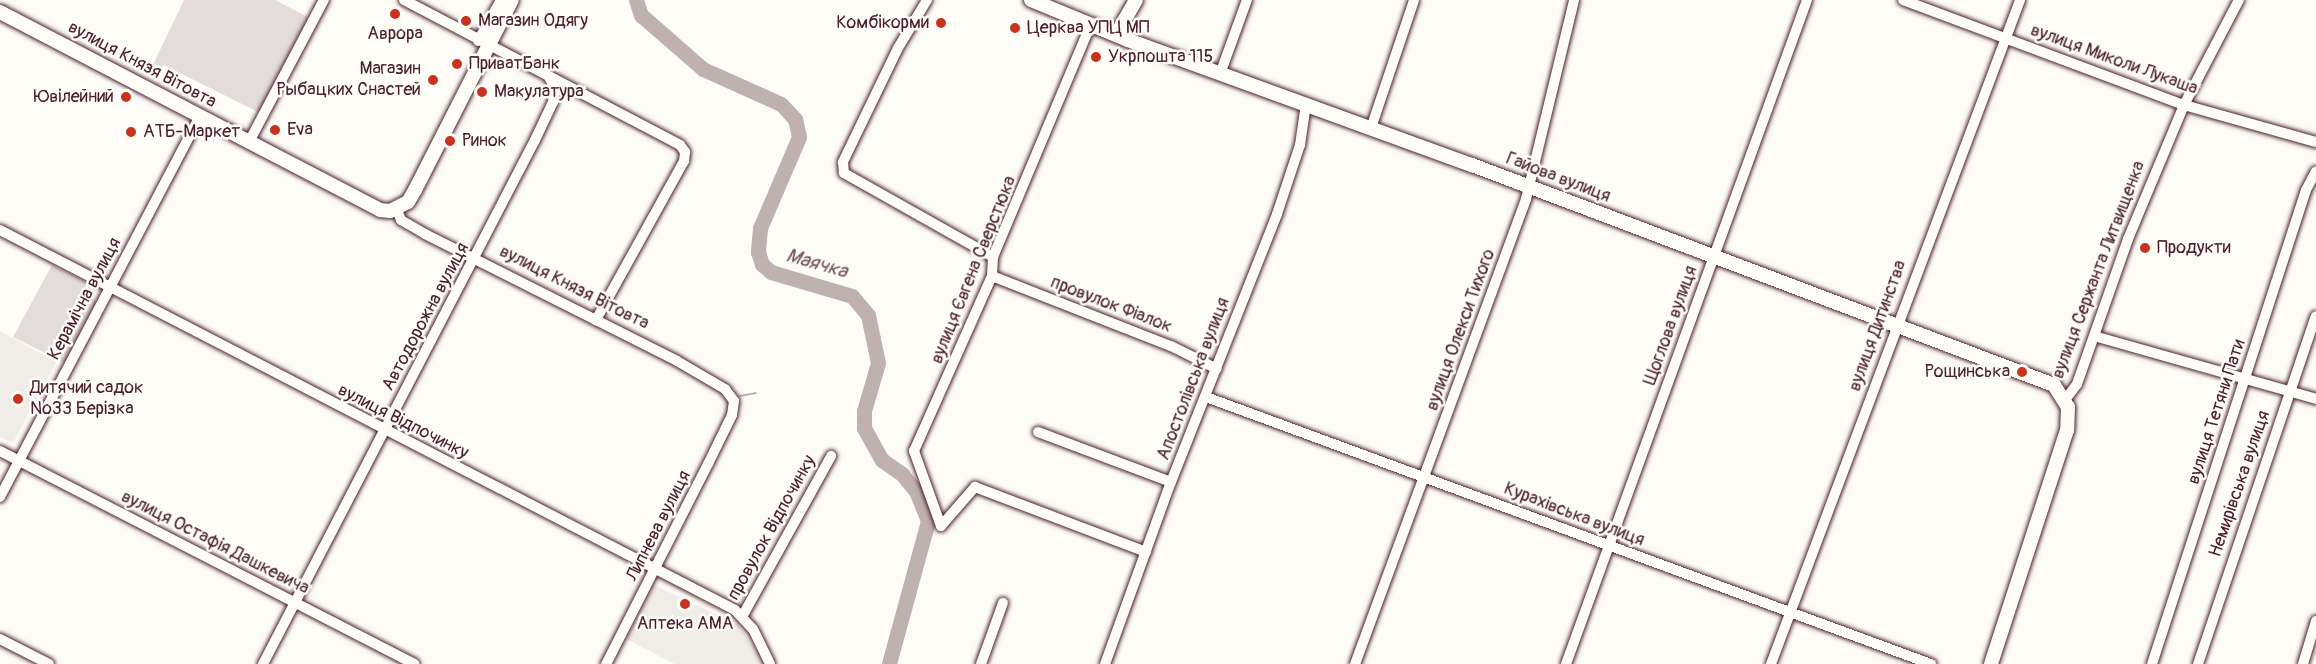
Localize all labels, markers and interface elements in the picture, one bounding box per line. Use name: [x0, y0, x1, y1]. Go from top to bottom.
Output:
marker: Аврора: [388, 7, 402, 21]
place label: Магазин Одягу: [478, 10, 588, 32]
place label: Комбікорми: [836, 12, 929, 34]
marker: Магазин Одягу: [459, 14, 473, 28]
marker: Комбікорми: [934, 16, 948, 30]
street label: вулиця Князя Вітовта: [64, 17, 220, 113]
place label: Церква УПЦ МП: [1027, 17, 1150, 39]
street label: вулиця Миколи Лукаша: [2028, 20, 2200, 100]
marker: Церква УПЦ МП: [1008, 21, 1022, 35]
place label: Аврора: [367, 23, 423, 45]
place label: Укрпошта 115: [1108, 46, 1213, 68]
marker: Укрпошта 115: [1089, 50, 1103, 64]
place label: ПриватБанк: [469, 53, 560, 75]
marker: ПриватБанк: [450, 57, 464, 71]
place label: Магазин Рыбацких Снастей: [277, 59, 421, 101]
marker: Магазин Рыбацких Снастей: [426, 73, 440, 87]
place label: Макулатура: [494, 81, 584, 103]
marker: Макулатура: [475, 85, 489, 99]
place label: Ювілейний: [34, 86, 114, 108]
marker: Ювілейний: [119, 90, 133, 104]
place label: Eva: [287, 119, 313, 141]
place label: АТБ-Маркет: [143, 121, 240, 143]
marker: Eva: [268, 123, 282, 137]
marker: АТБ-Маркет: [124, 125, 138, 139]
place label: Ринок: [462, 130, 507, 152]
marker: Ринок: [443, 134, 457, 148]
street label: Гайова вулиця: [1503, 148, 1613, 208]
street label: вулиця Сержанта Литвищенка: [2048, 158, 2150, 382]
street label: вулиця Євгена Сверстюка: [926, 173, 1022, 367]
street label: Керамічна вулиця: [44, 234, 126, 364]
place label: Продукти: [2157, 237, 2231, 259]
street label: Автодорожна вулиця: [378, 239, 474, 395]
street label: вулиця Князя Вітовта: [496, 241, 652, 335]
marker: Продукти: [2138, 241, 2152, 255]
water label: Маячка: [783, 243, 851, 283]
street label: вулиця Олекси Тихого: [1422, 246, 1500, 414]
street label: вулиця Дитинства: [1844, 258, 1912, 394]
street label: Щоглова вулиця: [1639, 263, 1703, 389]
street label: провулок Фіалок: [1047, 272, 1175, 338]
street label: Апостолівська вулиця: [1153, 295, 1235, 463]
street label: вулиця Тетяни Пати: [2183, 337, 2251, 487]
place label: Рощинська: [1925, 361, 2010, 383]
marker: Рощинська: [2015, 365, 2029, 379]
place label: Дитячий садок №33 Берізка: [30, 378, 143, 420]
street label: вулиця Відпочинку: [334, 380, 472, 464]
marker: Дитячий садок №33 Берізка: [11, 392, 25, 406]
street label: Немирівська вулиця: [2205, 408, 2275, 560]
street label: провулок Відпочинку: [723, 452, 821, 604]
street label: Липнева вулиця: [622, 467, 696, 585]
street label: Курахівська вулиця: [1501, 478, 1647, 552]
street label: вулиця Остафія Дашкевича: [117, 486, 313, 600]
marker: Аптека АМА: [678, 597, 692, 611]
place label: Аптека АМА: [637, 613, 733, 635]

